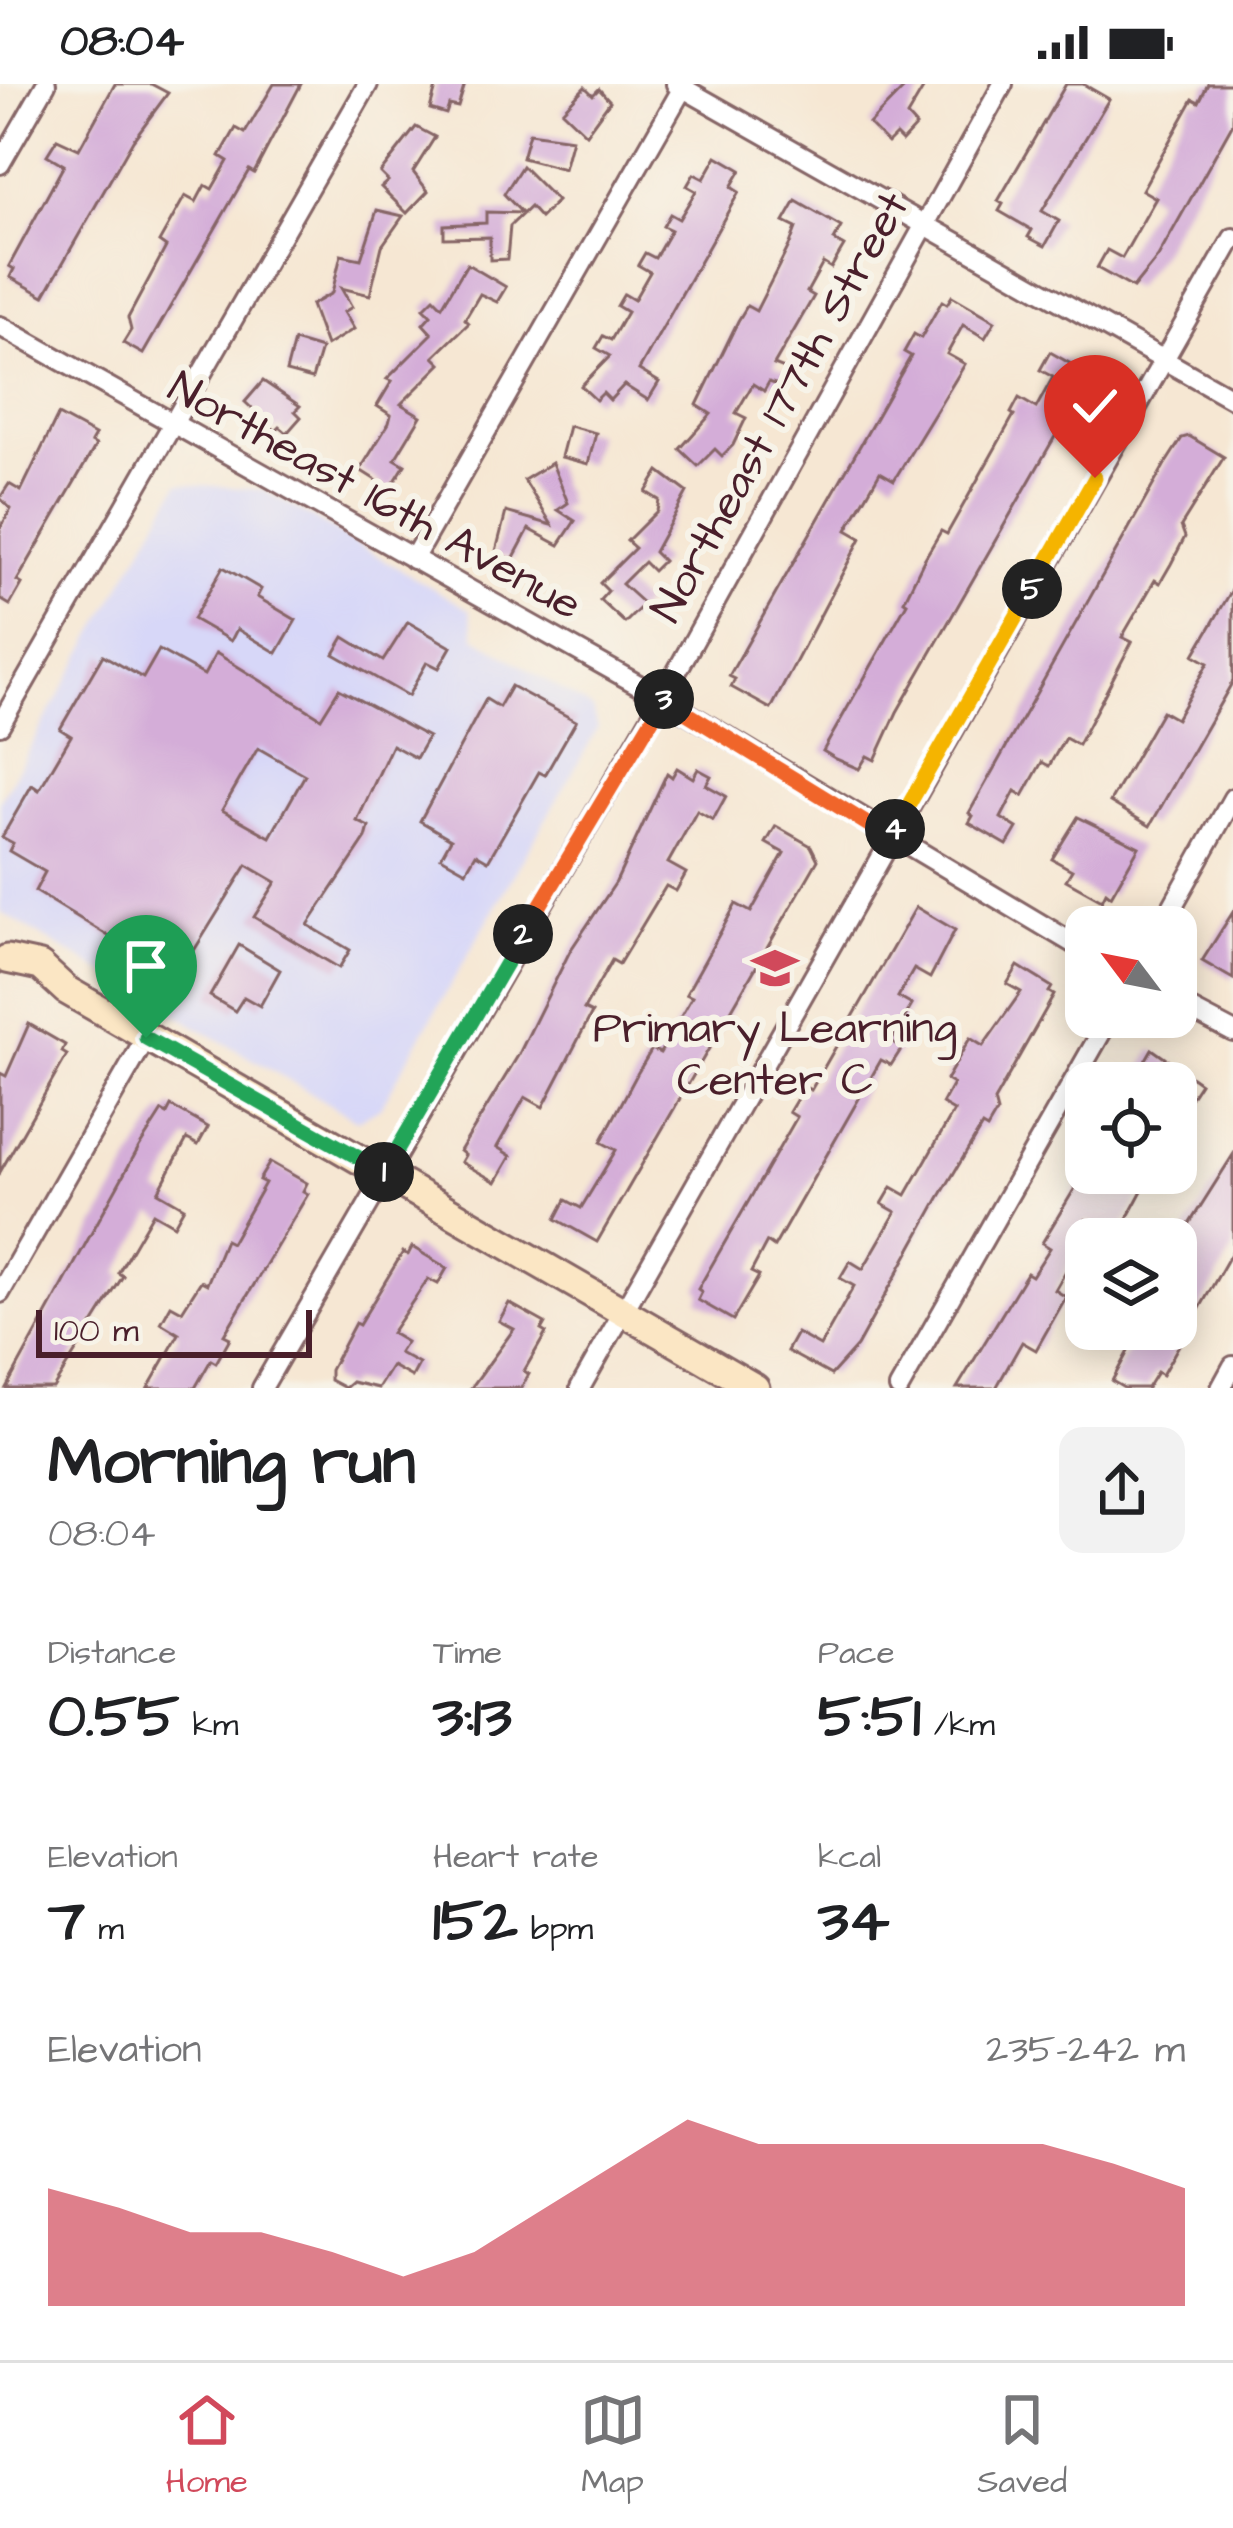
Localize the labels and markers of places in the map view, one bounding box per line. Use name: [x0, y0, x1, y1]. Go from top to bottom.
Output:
pin: [1044, 355, 1146, 478]
pin: 5: [1002, 559, 1062, 619]
pin: 3: [634, 669, 694, 729]
pin: 4: [865, 799, 925, 859]
pin: 2: [493, 904, 553, 964]
pin: [95, 915, 197, 1038]
school or university icon: Primary Learning Center C: [750, 943, 800, 993]
place label: Primary Learning Center C: [593, 998, 957, 1112]
pin: 1: [354, 1142, 414, 1202]

